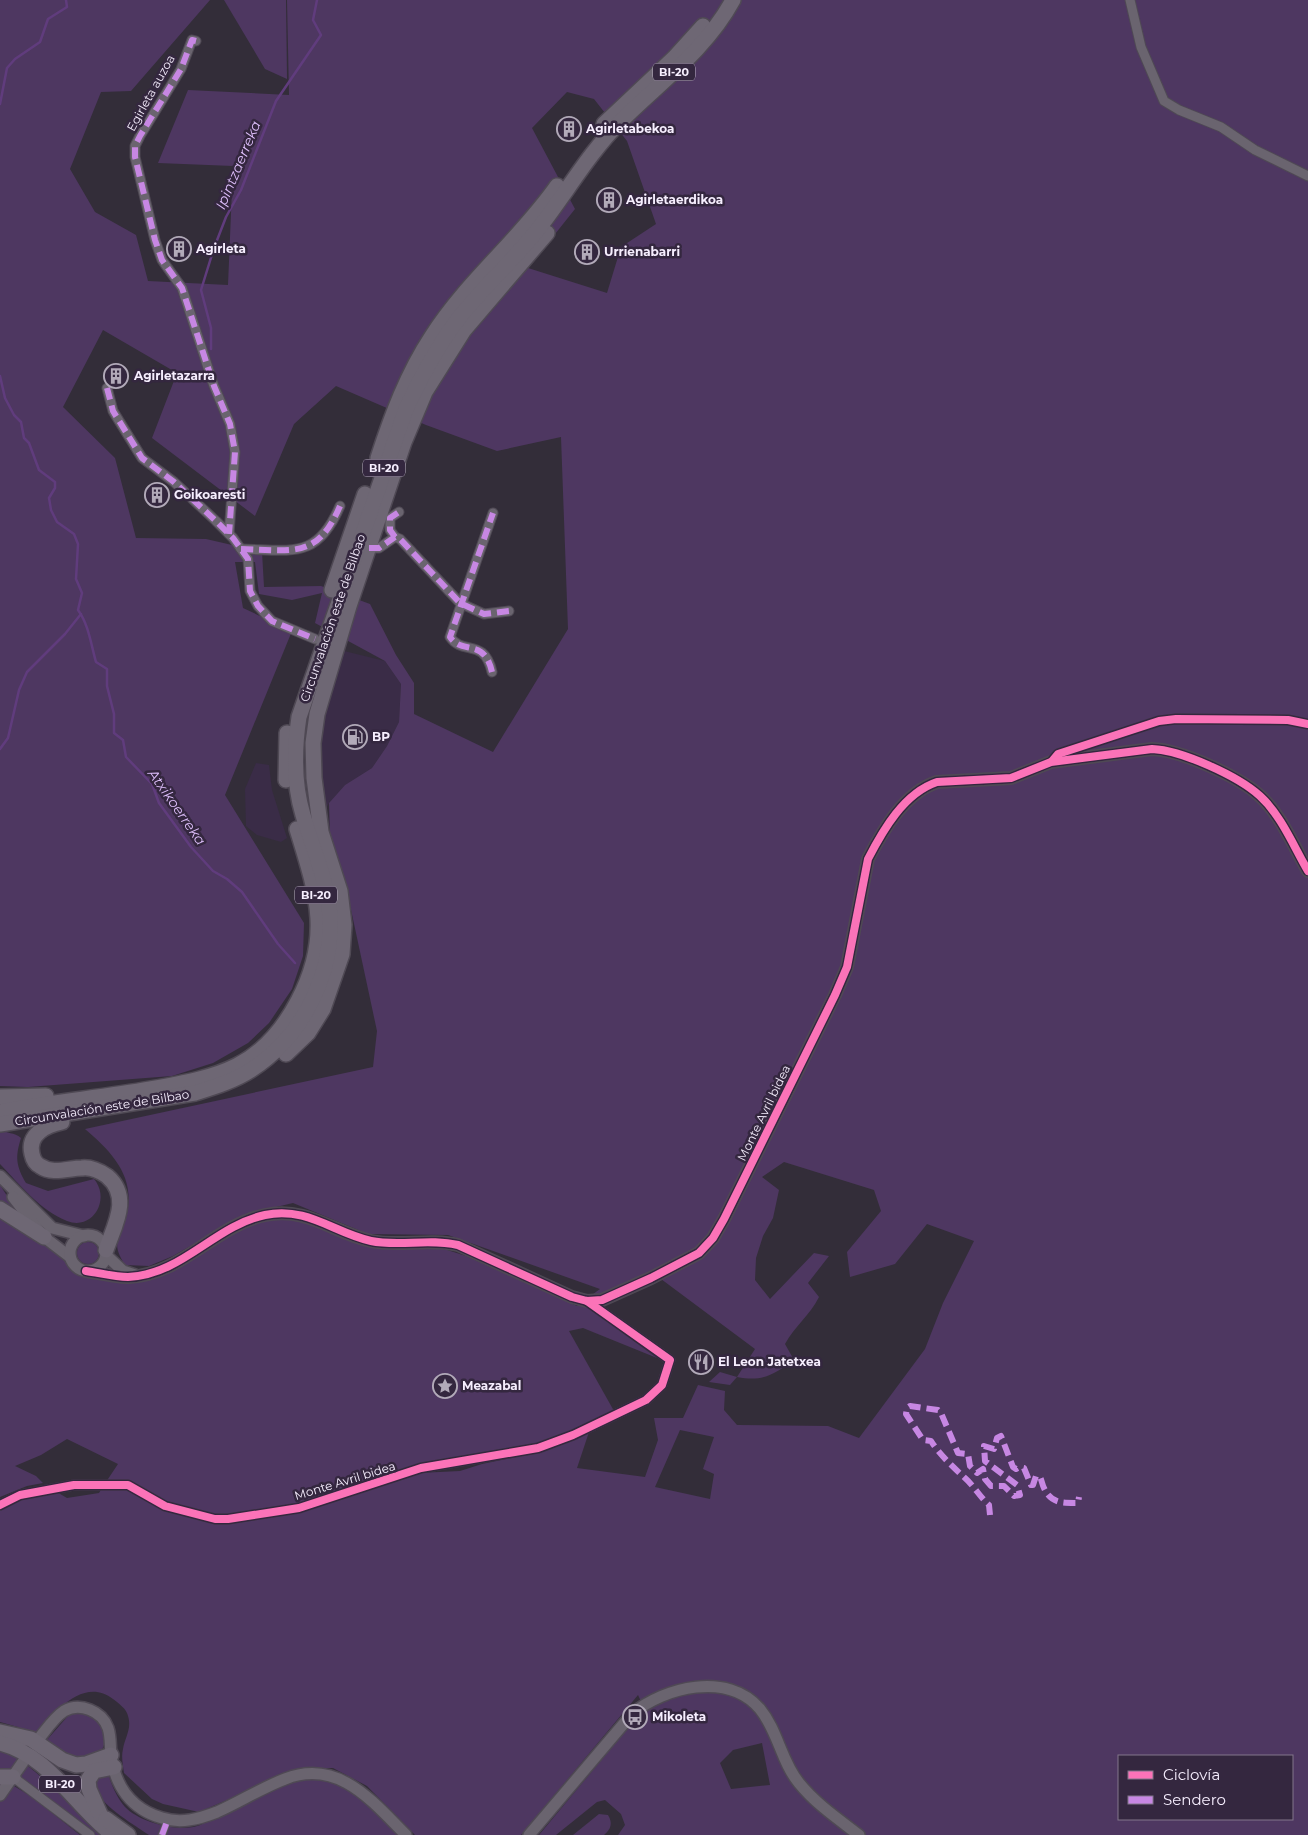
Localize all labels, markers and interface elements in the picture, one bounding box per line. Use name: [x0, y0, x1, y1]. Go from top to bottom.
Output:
street label: Egirleta auzoa: [123, 52, 178, 134]
road number: BI-20: [653, 64, 695, 80]
building icon: Agirletabekoa: [556, 116, 582, 142]
water label: Ipintzaerreka: [211, 118, 265, 212]
place label: Agirletabekoa: [585, 121, 674, 136]
building icon: Agirletaerdikoa: [596, 187, 622, 213]
place label: Agirletaerdikoa: [625, 192, 723, 207]
building icon: Agirleta: [166, 236, 192, 262]
building icon: Urrienabarri: [574, 239, 600, 265]
place label: Agirleta: [195, 241, 246, 256]
place label: Urrienabarri: [604, 244, 680, 259]
building icon: Agirletazarra: [103, 363, 129, 389]
place label: Agirletazarra: [133, 368, 215, 383]
road number: BI-20: [363, 459, 405, 476]
building icon: Goikoaresti: [144, 482, 170, 508]
place label: Goikoaresti: [174, 487, 245, 502]
street label: Circunvalación este de Bilbao: [297, 532, 368, 704]
fuel station icon: BP: [342, 724, 368, 750]
place label: BP: [372, 729, 390, 744]
water label: Atxikoerreka: [144, 765, 210, 849]
road number: BI-20: [295, 886, 337, 904]
street label: Monte Avril bidea: [734, 1062, 793, 1163]
street label: Circunvalación este de Bilbao: [14, 1086, 190, 1129]
restaurant icon: El Leon Jatetxea: [688, 1349, 714, 1375]
place label: El Leon Jatetxea: [718, 1354, 821, 1369]
place icon: Meazabal: [432, 1373, 458, 1399]
place label: Meazabal: [462, 1378, 521, 1393]
street label: Monte Avril bidea: [292, 1458, 397, 1503]
bus stop icon: Mikoleta: [622, 1704, 648, 1730]
place label: Mikoleta: [652, 1709, 706, 1724]
legend: [1118, 1755, 1293, 1820]
text: Ciclovía: [1163, 1765, 1220, 1784]
road number: BI-20: [39, 1776, 81, 1792]
text: Sendero: [1163, 1790, 1226, 1809]

